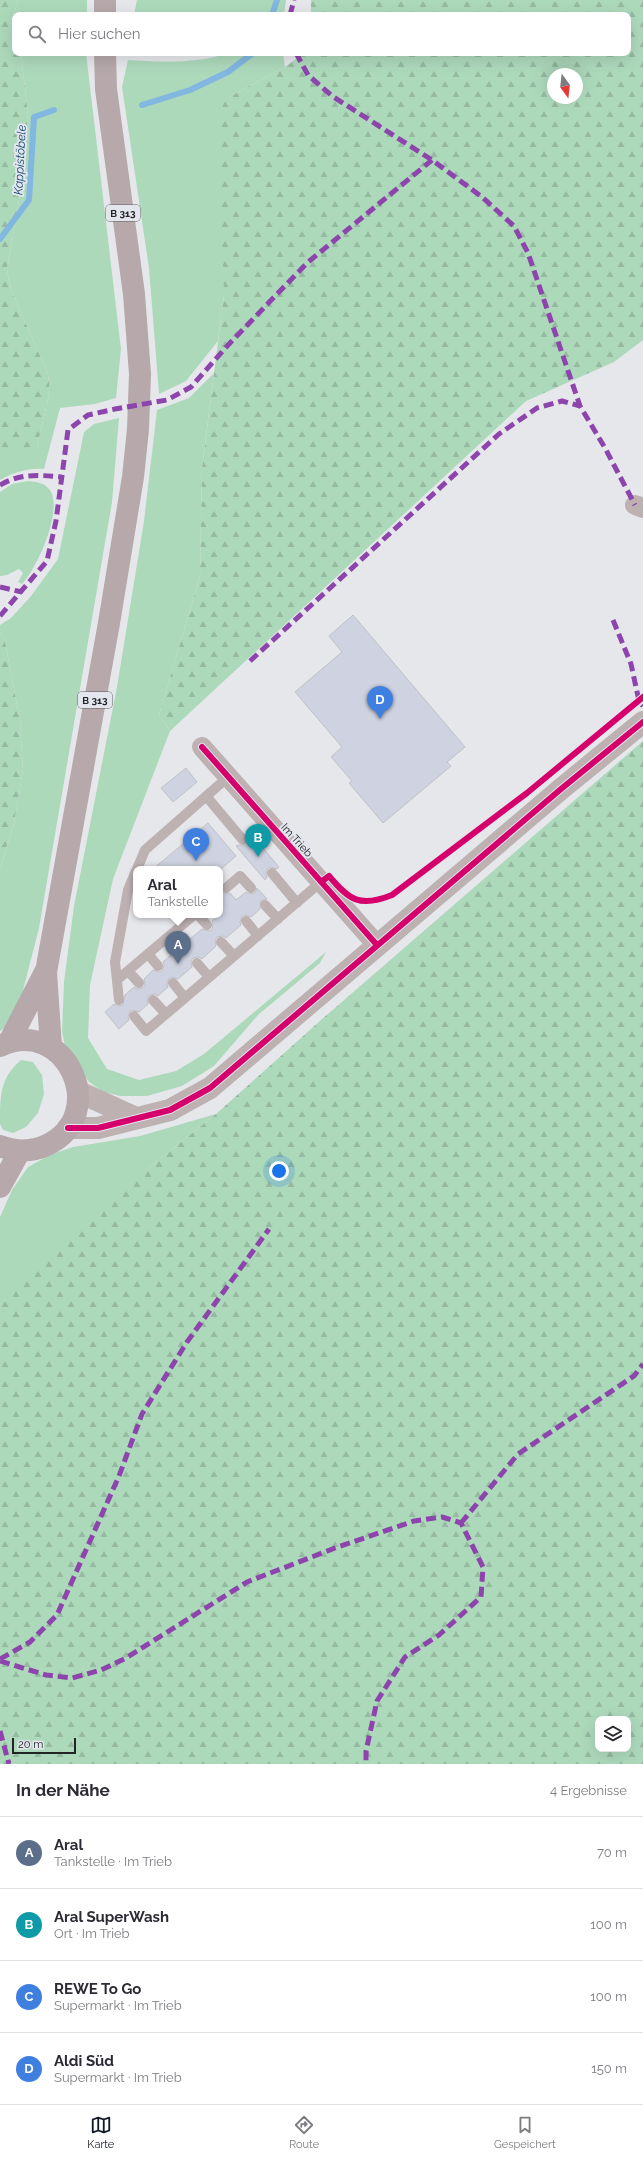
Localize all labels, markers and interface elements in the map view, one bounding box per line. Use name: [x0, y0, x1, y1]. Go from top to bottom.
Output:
search box: [12, 12, 631, 56]
icon: search: [26, 23, 48, 45]
text: Hier suchen: [58, 25, 141, 43]
north arrow: [547, 68, 583, 104]
water label: Kappistöbele: [11, 124, 29, 195]
road number: B 313: [106, 205, 140, 221]
pin: D: [367, 686, 393, 719]
road number: B 313: [78, 692, 112, 708]
street label: Im Trieb: [278, 821, 315, 860]
pin: B: [245, 824, 271, 857]
pin: C: [183, 828, 209, 861]
popup: [133, 866, 223, 918]
text: Aral: [148, 876, 177, 894]
text: Tankstelle: [148, 894, 208, 909]
pin: A: [165, 931, 191, 964]
your location: [269, 1161, 289, 1181]
map controls: [595, 1716, 631, 1752]
button: layers: [595, 1716, 631, 1752]
scale bar: [12, 1736, 76, 1755]
text: 20 m: [18, 1738, 43, 1751]
text: In der Nähe: [16, 1780, 110, 1800]
text: 4 Ergebnisse: [550, 1783, 627, 1798]
text: Aral: [54, 1836, 83, 1854]
text: A: [25, 1845, 33, 1860]
text: 70 m: [597, 1845, 627, 1860]
text: Tankstelle · Im Trieb: [54, 1854, 172, 1869]
text: Aral SuperWash: [54, 1908, 169, 1926]
text: B: [25, 1917, 33, 1932]
text: 100 m: [590, 1917, 627, 1932]
text: Ort · Im Trieb: [54, 1926, 130, 1941]
text: REWE To Go: [54, 1980, 141, 1998]
text: C: [25, 1989, 33, 2004]
text: 100 m: [590, 1989, 627, 2004]
text: Supermarkt · Im Trieb: [54, 1998, 182, 2013]
text: Aldi Süd: [54, 2052, 114, 2070]
text: D: [24, 2061, 34, 2076]
text: 150 m: [591, 2061, 627, 2076]
text: Supermarkt · Im Trieb: [54, 2070, 182, 2085]
tab: Karte: [87, 2114, 114, 2151]
tab: Route: [289, 2114, 319, 2151]
tab: Gespeichert: [494, 2114, 556, 2151]

